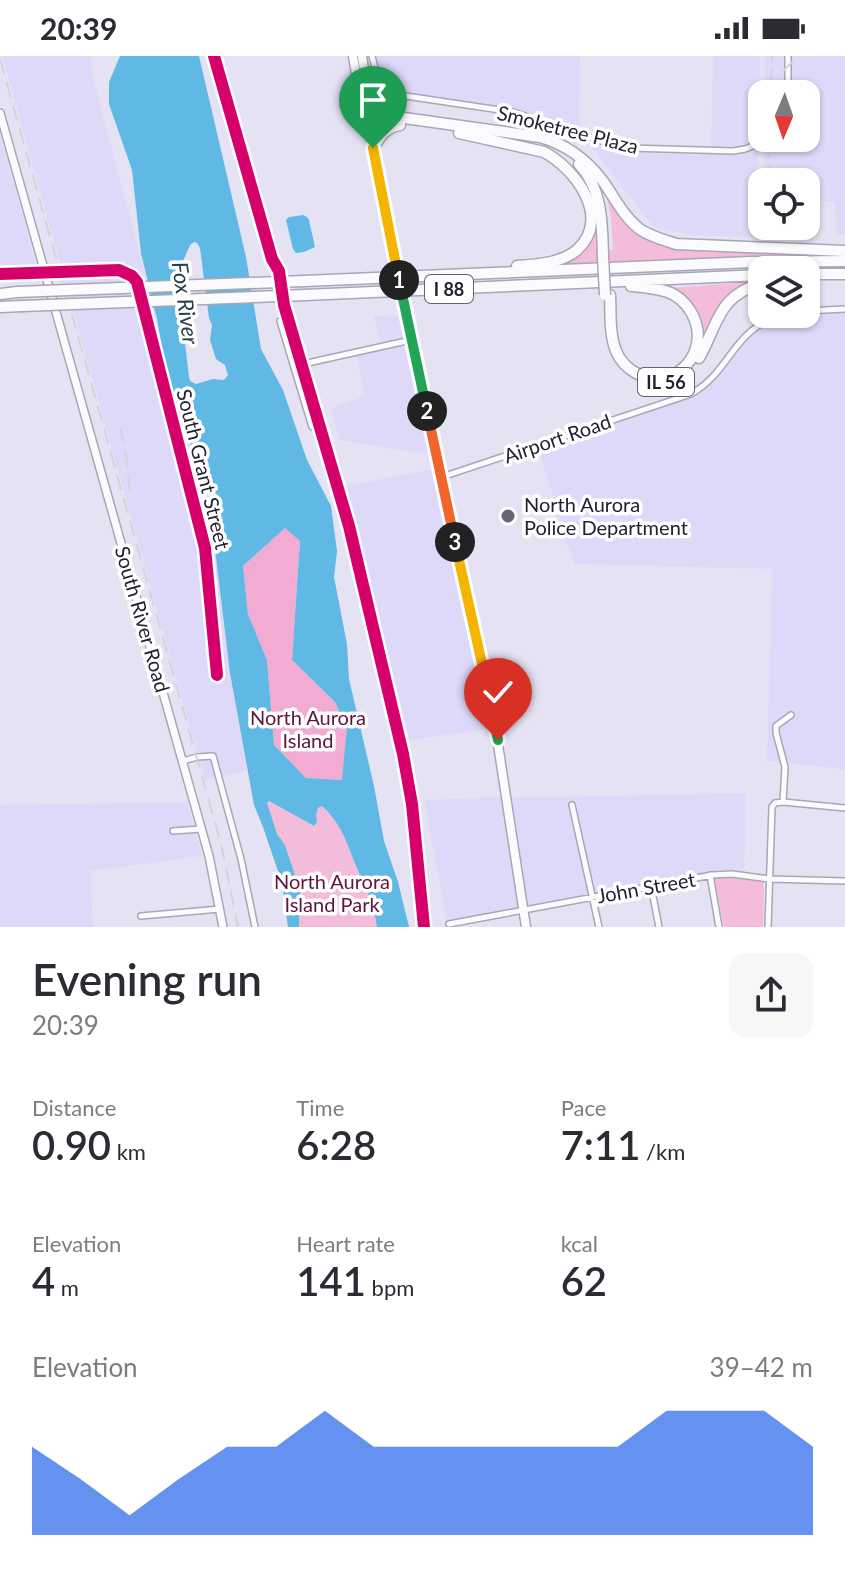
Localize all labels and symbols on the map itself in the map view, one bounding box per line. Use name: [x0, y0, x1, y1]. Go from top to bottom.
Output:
pin: [339, 66, 407, 148]
north arrow: [748, 80, 820, 152]
street label: Smoketree Plaza: [495, 100, 641, 158]
water label: Fox River: [167, 260, 205, 346]
pin: 1: [379, 260, 419, 300]
road number: I 88: [425, 275, 473, 303]
road number: IL 56: [638, 368, 694, 396]
street label: South Grant Street: [172, 386, 236, 552]
pin: 2: [407, 391, 447, 431]
street label: Airport Road: [500, 408, 614, 468]
place label: North Aurora Police Department: [524, 492, 688, 539]
marker: North Aurora Police Department: [499, 507, 517, 525]
pin: 3: [435, 522, 475, 562]
street label: South River Road: [111, 543, 175, 695]
pin: [464, 658, 532, 740]
park label: North Aurora Island: [250, 705, 366, 752]
street label: John Street: [595, 867, 697, 907]
park label: North Aurora Island Park: [274, 869, 390, 916]

